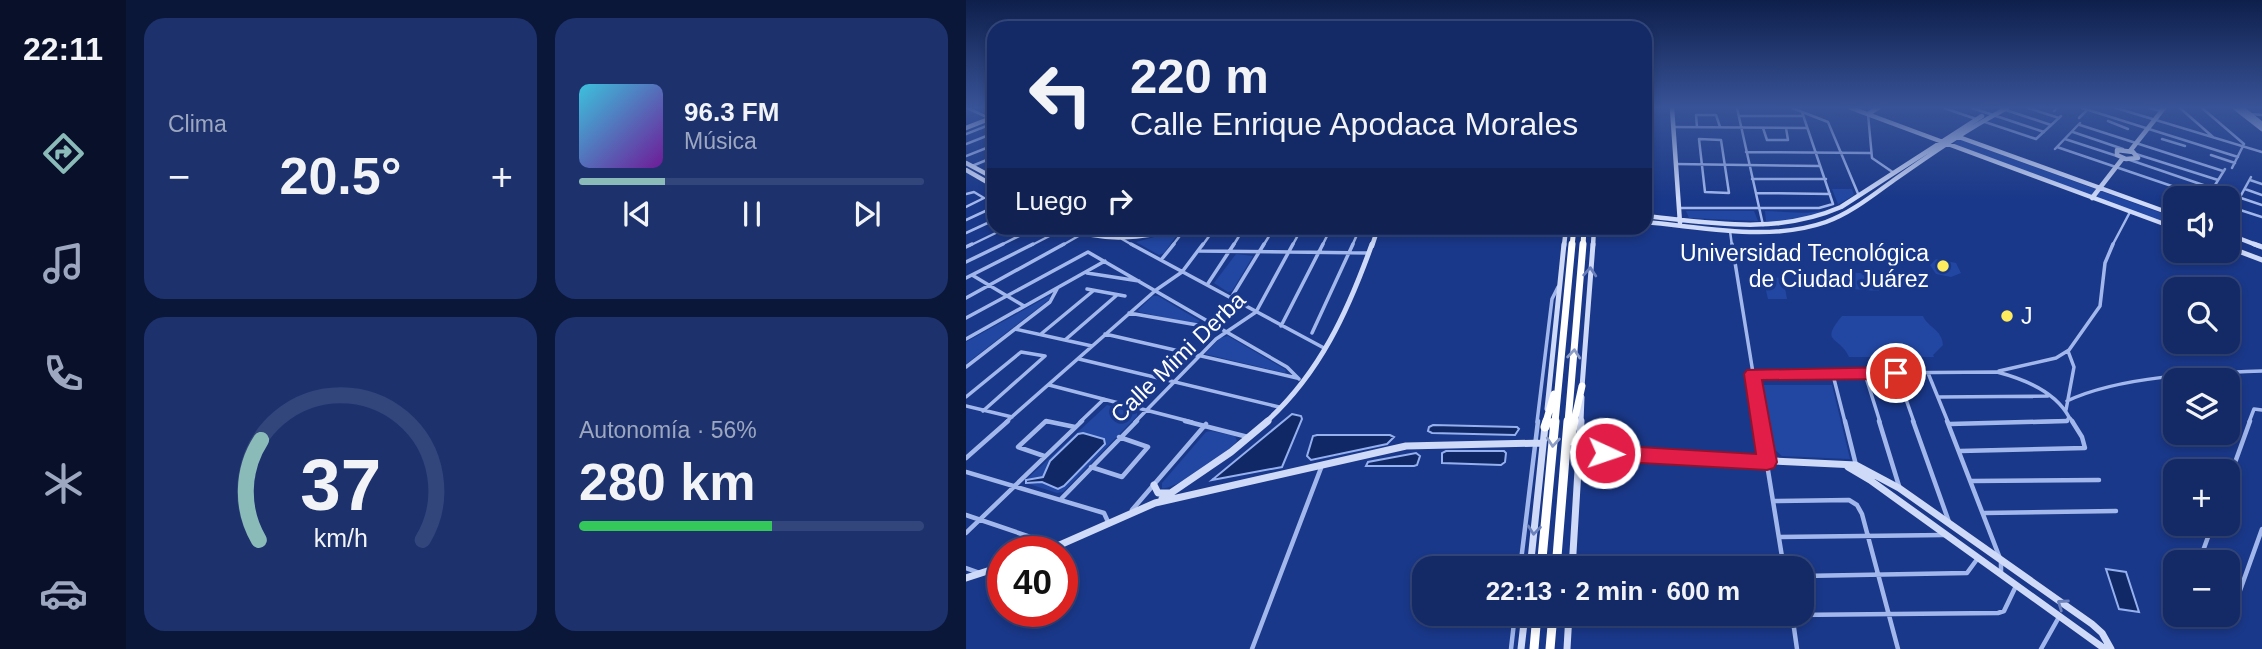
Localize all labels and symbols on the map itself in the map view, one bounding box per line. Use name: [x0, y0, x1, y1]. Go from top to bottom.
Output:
place label: Universidad Tecnológica de Ciudad Juárez: [1680, 240, 1929, 292]
marker: Universidad Tecnológica de Ciudad Juárez: [1935, 258, 1951, 274]
one-way arrow: [1583, 266, 1598, 277]
street label: Calle Mimi Derba: [1106, 286, 1251, 428]
place label: J: [2021, 303, 2033, 329]
marker: J: [1999, 308, 2015, 324]
pin: [1866, 343, 1926, 403]
one-way arrow: [1566, 348, 1581, 359]
position arrow: [1568, 416, 1642, 490]
one-way arrow: [1546, 437, 1561, 448]
one-way arrow: [1526, 525, 1541, 536]
speed limit sign: 40: [987, 536, 1078, 627]
one-way arrow: [2057, 600, 2070, 612]

